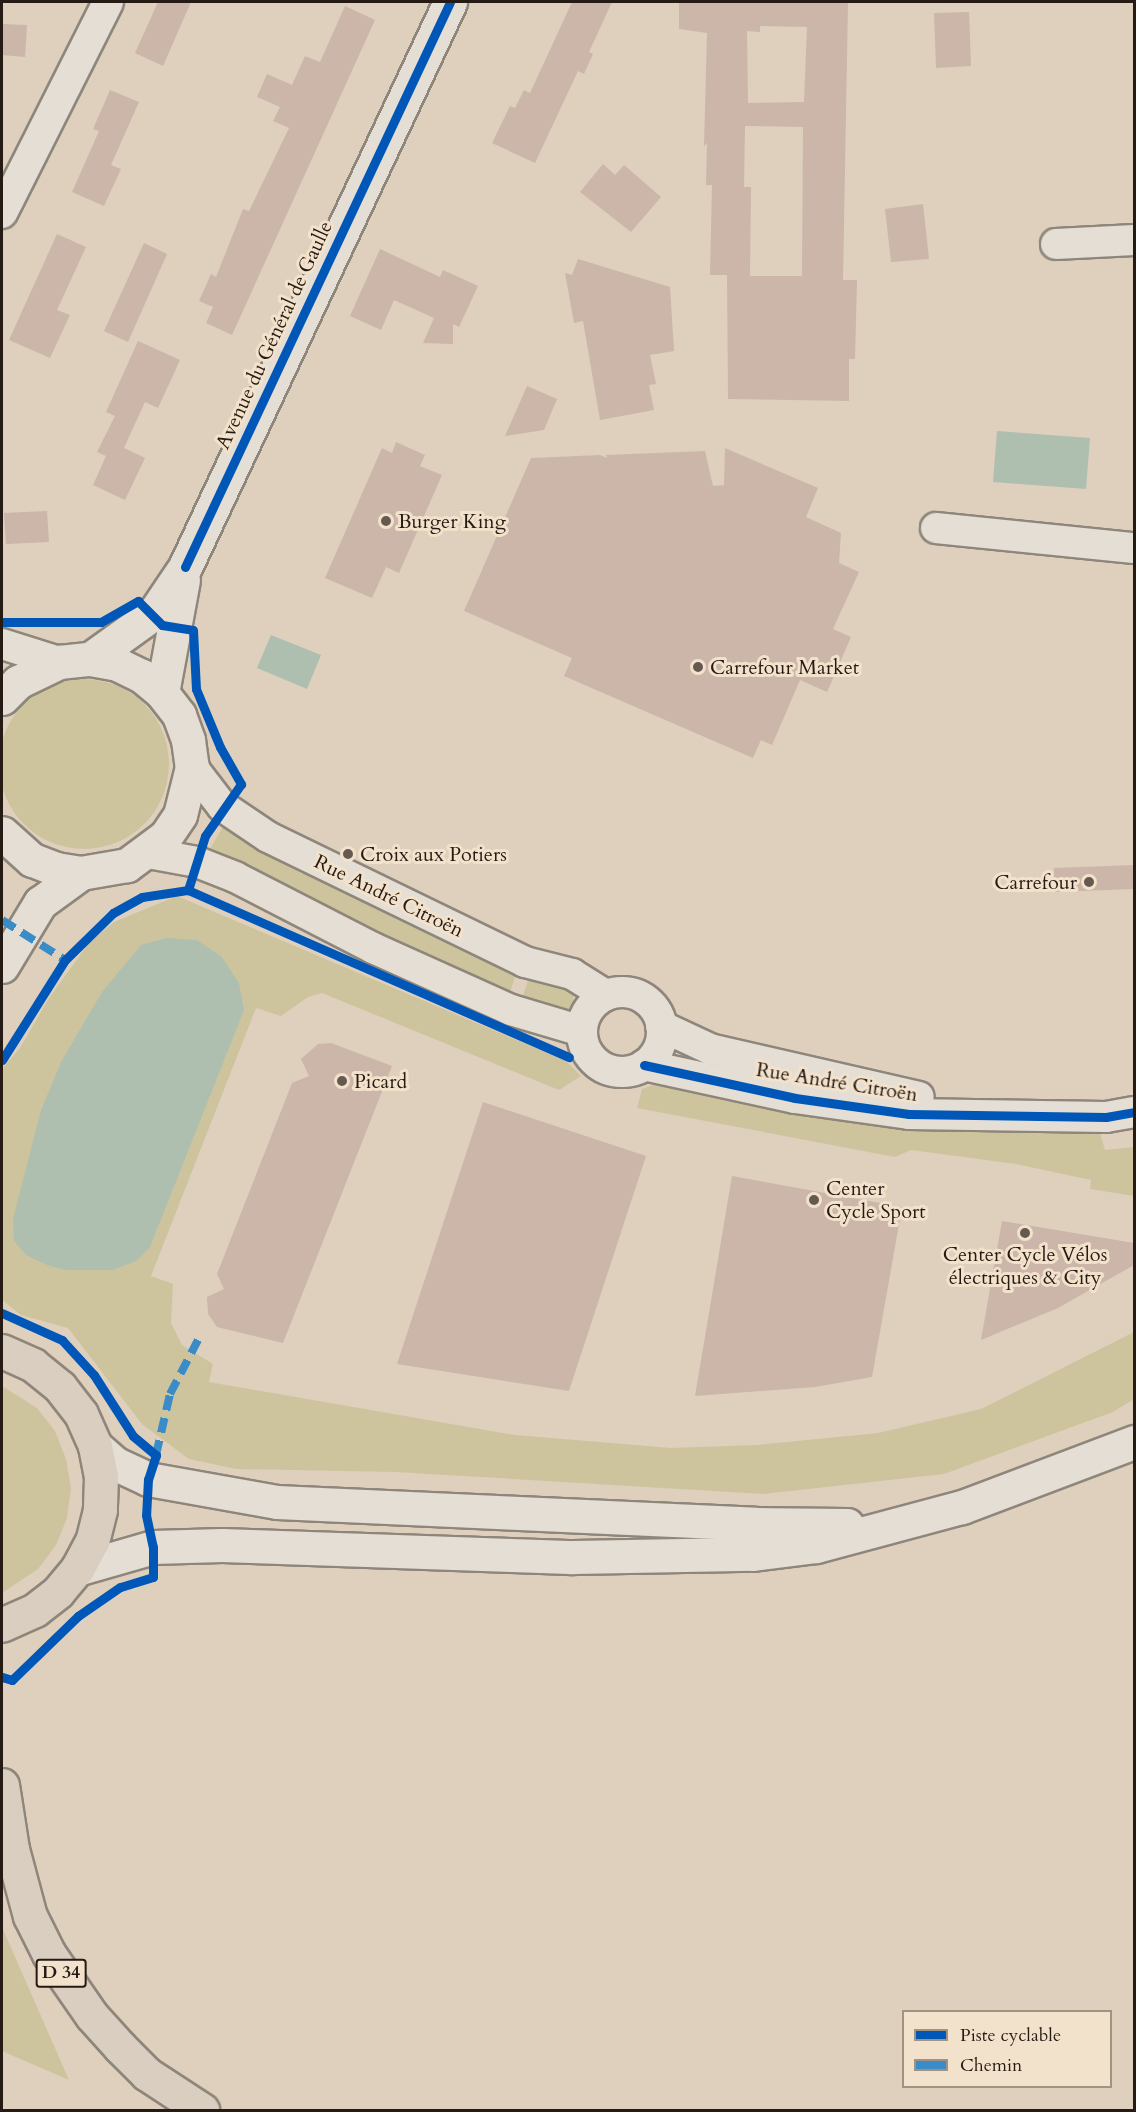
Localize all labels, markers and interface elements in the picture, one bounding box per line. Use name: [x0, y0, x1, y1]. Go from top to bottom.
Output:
street label: Avenue du Général de Gaulle: [211, 217, 337, 453]
place label: Burger King: [398, 509, 506, 533]
marker: Burger King: [379, 514, 393, 528]
place label: Carrefour Market: [710, 655, 859, 679]
marker: Carrefour Market: [691, 660, 705, 674]
place label: Croix aux Potiers: [360, 842, 507, 866]
marker: Croix aux Potiers: [341, 847, 355, 861]
street label: Rue André Citroën: [310, 849, 468, 943]
place label: Carrefour: [994, 870, 1077, 894]
marker: Carrefour: [1082, 875, 1096, 889]
street label: Rue André Citroën: [755, 1057, 919, 1107]
place label: Picard: [354, 1069, 407, 1093]
marker: Picard: [335, 1074, 349, 1088]
place label: Center Cycle Sport: [826, 1176, 926, 1223]
marker: Center Cycle Sport: [807, 1193, 821, 1207]
marker: Center Cycle Vélos électriques & City: [1018, 1226, 1032, 1240]
place label: Center Cycle Vélos électriques & City: [943, 1242, 1107, 1289]
road number: D 34: [36, 1958, 86, 1988]
legend: [902, 2010, 1112, 2088]
text: Piste cyclable: [960, 2023, 1061, 2048]
text: Chemin: [960, 2053, 1022, 2078]

